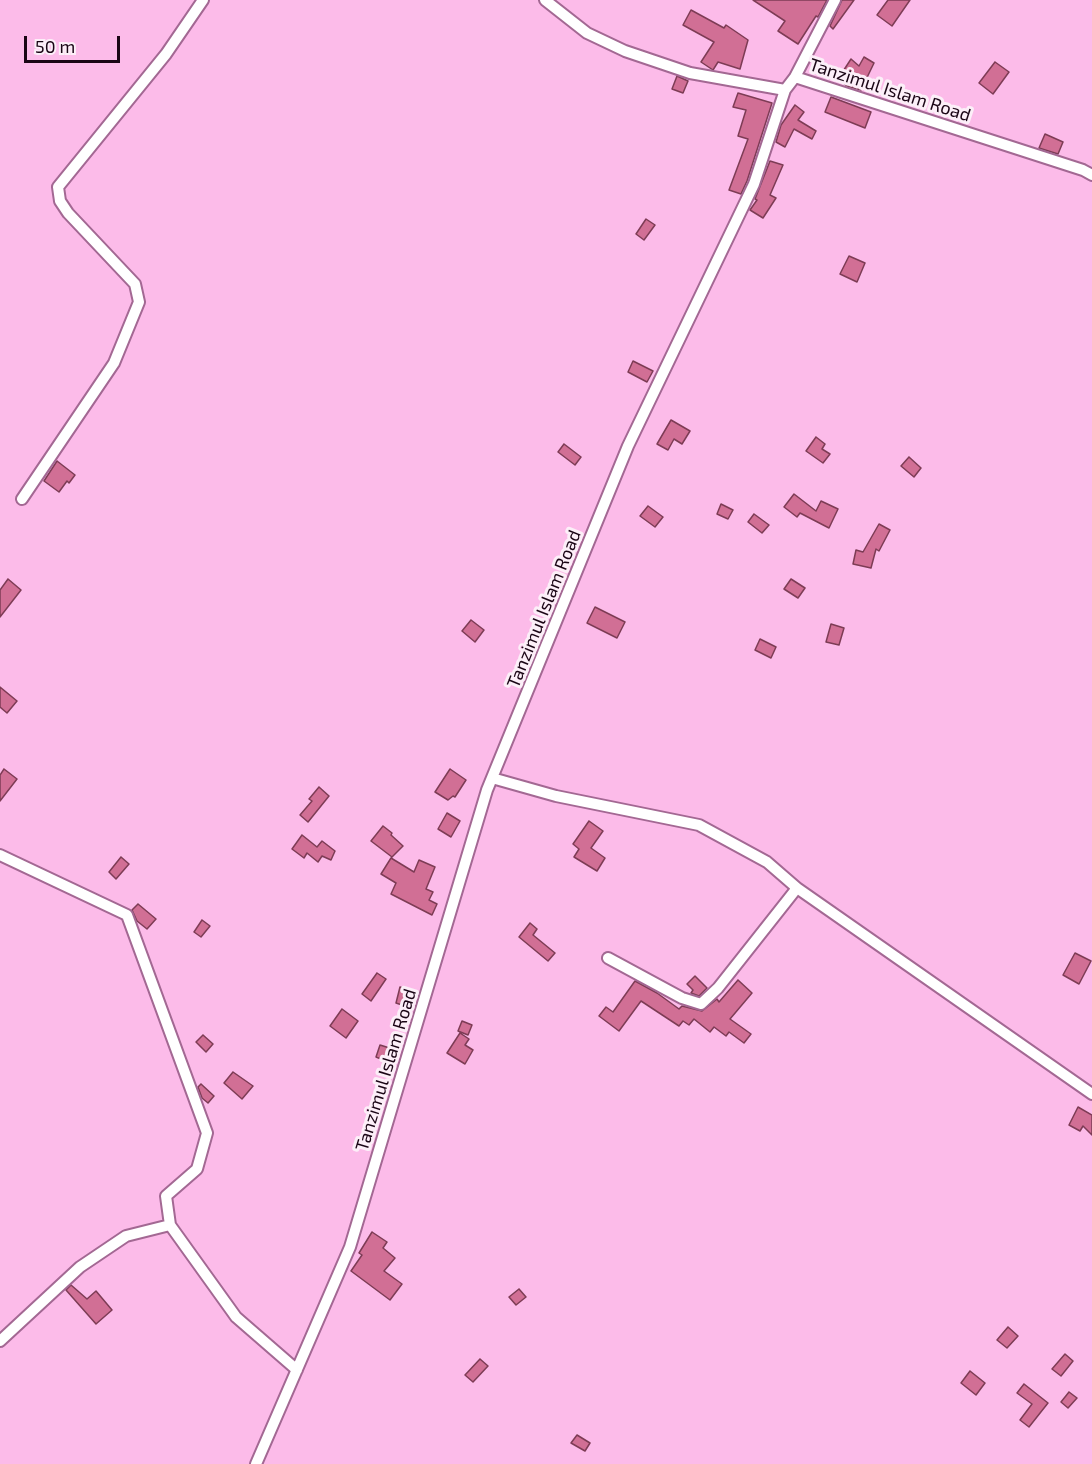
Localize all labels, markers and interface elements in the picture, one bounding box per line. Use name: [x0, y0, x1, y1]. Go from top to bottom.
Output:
scale bar: [27, 24, 123, 62]
text: 50 m: [35, 35, 75, 57]
street label: Tanzimul Islam Road: [807, 54, 973, 126]
street label: Tanzimul Islam Road: [502, 527, 586, 691]
street label: Tanzimul Islam Road: [351, 986, 421, 1154]

